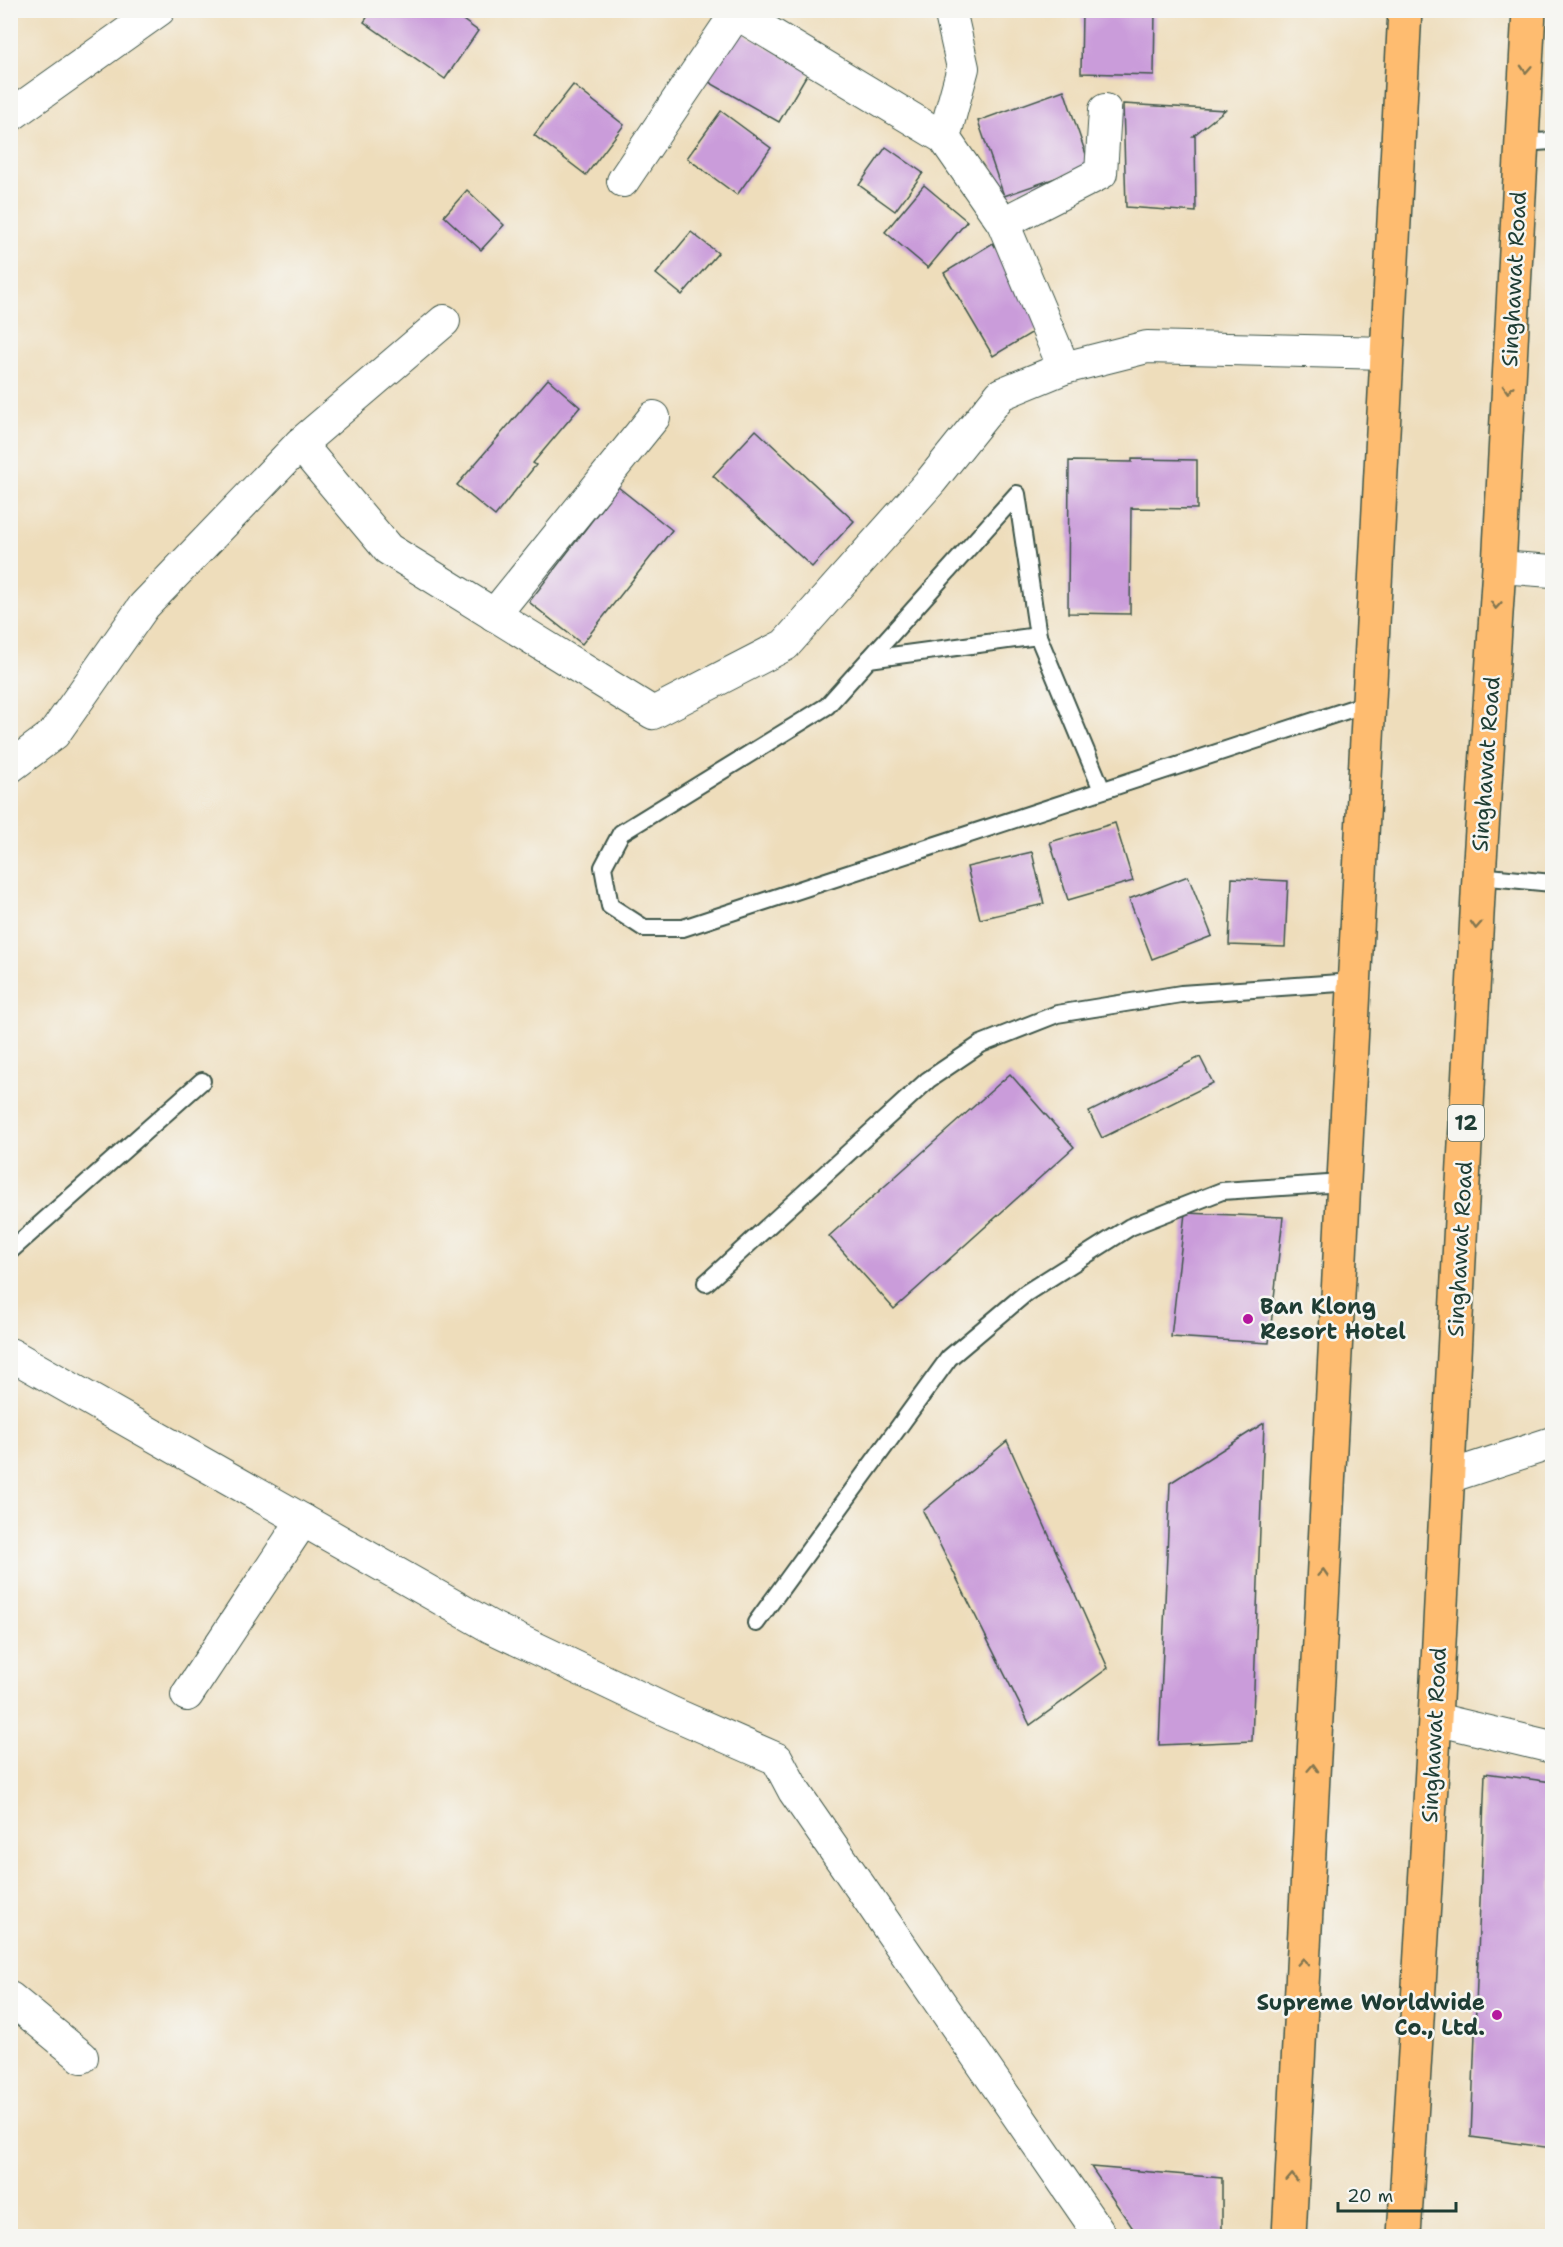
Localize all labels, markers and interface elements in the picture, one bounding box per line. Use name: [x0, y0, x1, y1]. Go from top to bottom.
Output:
one-way arrow: [1519, 64, 1532, 73]
street label: Singhawat Road: [1495, 190, 1533, 368]
one-way arrow: [1502, 385, 1515, 394]
one-way arrow: [1490, 601, 1503, 610]
street label: Singhawat Road: [1465, 675, 1507, 853]
one-way arrow: [1470, 921, 1483, 930]
road number: 12: [1448, 1105, 1484, 1141]
street label: Singhawat Road: [1441, 1160, 1479, 1338]
place label: Ban Klong Resort Hotel: [1260, 1292, 1406, 1346]
marker: Ban Klong Resort Hotel: [1241, 1312, 1255, 1326]
one-way arrow: [1316, 1568, 1329, 1577]
street label: Singhawat Road: [1415, 1646, 1453, 1824]
one-way arrow: [1306, 1763, 1319, 1772]
one-way arrow: [1296, 1958, 1309, 1967]
place label: Supreme Worldwide Co., Ltd.: [1256, 1988, 1485, 2042]
marker: Supreme Worldwide Co., Ltd.: [1490, 2008, 1504, 2022]
one-way arrow: [1285, 2174, 1298, 2183]
scale bar: [1338, 2175, 1456, 2213]
text: 20 m: [1347, 2184, 1393, 2208]

